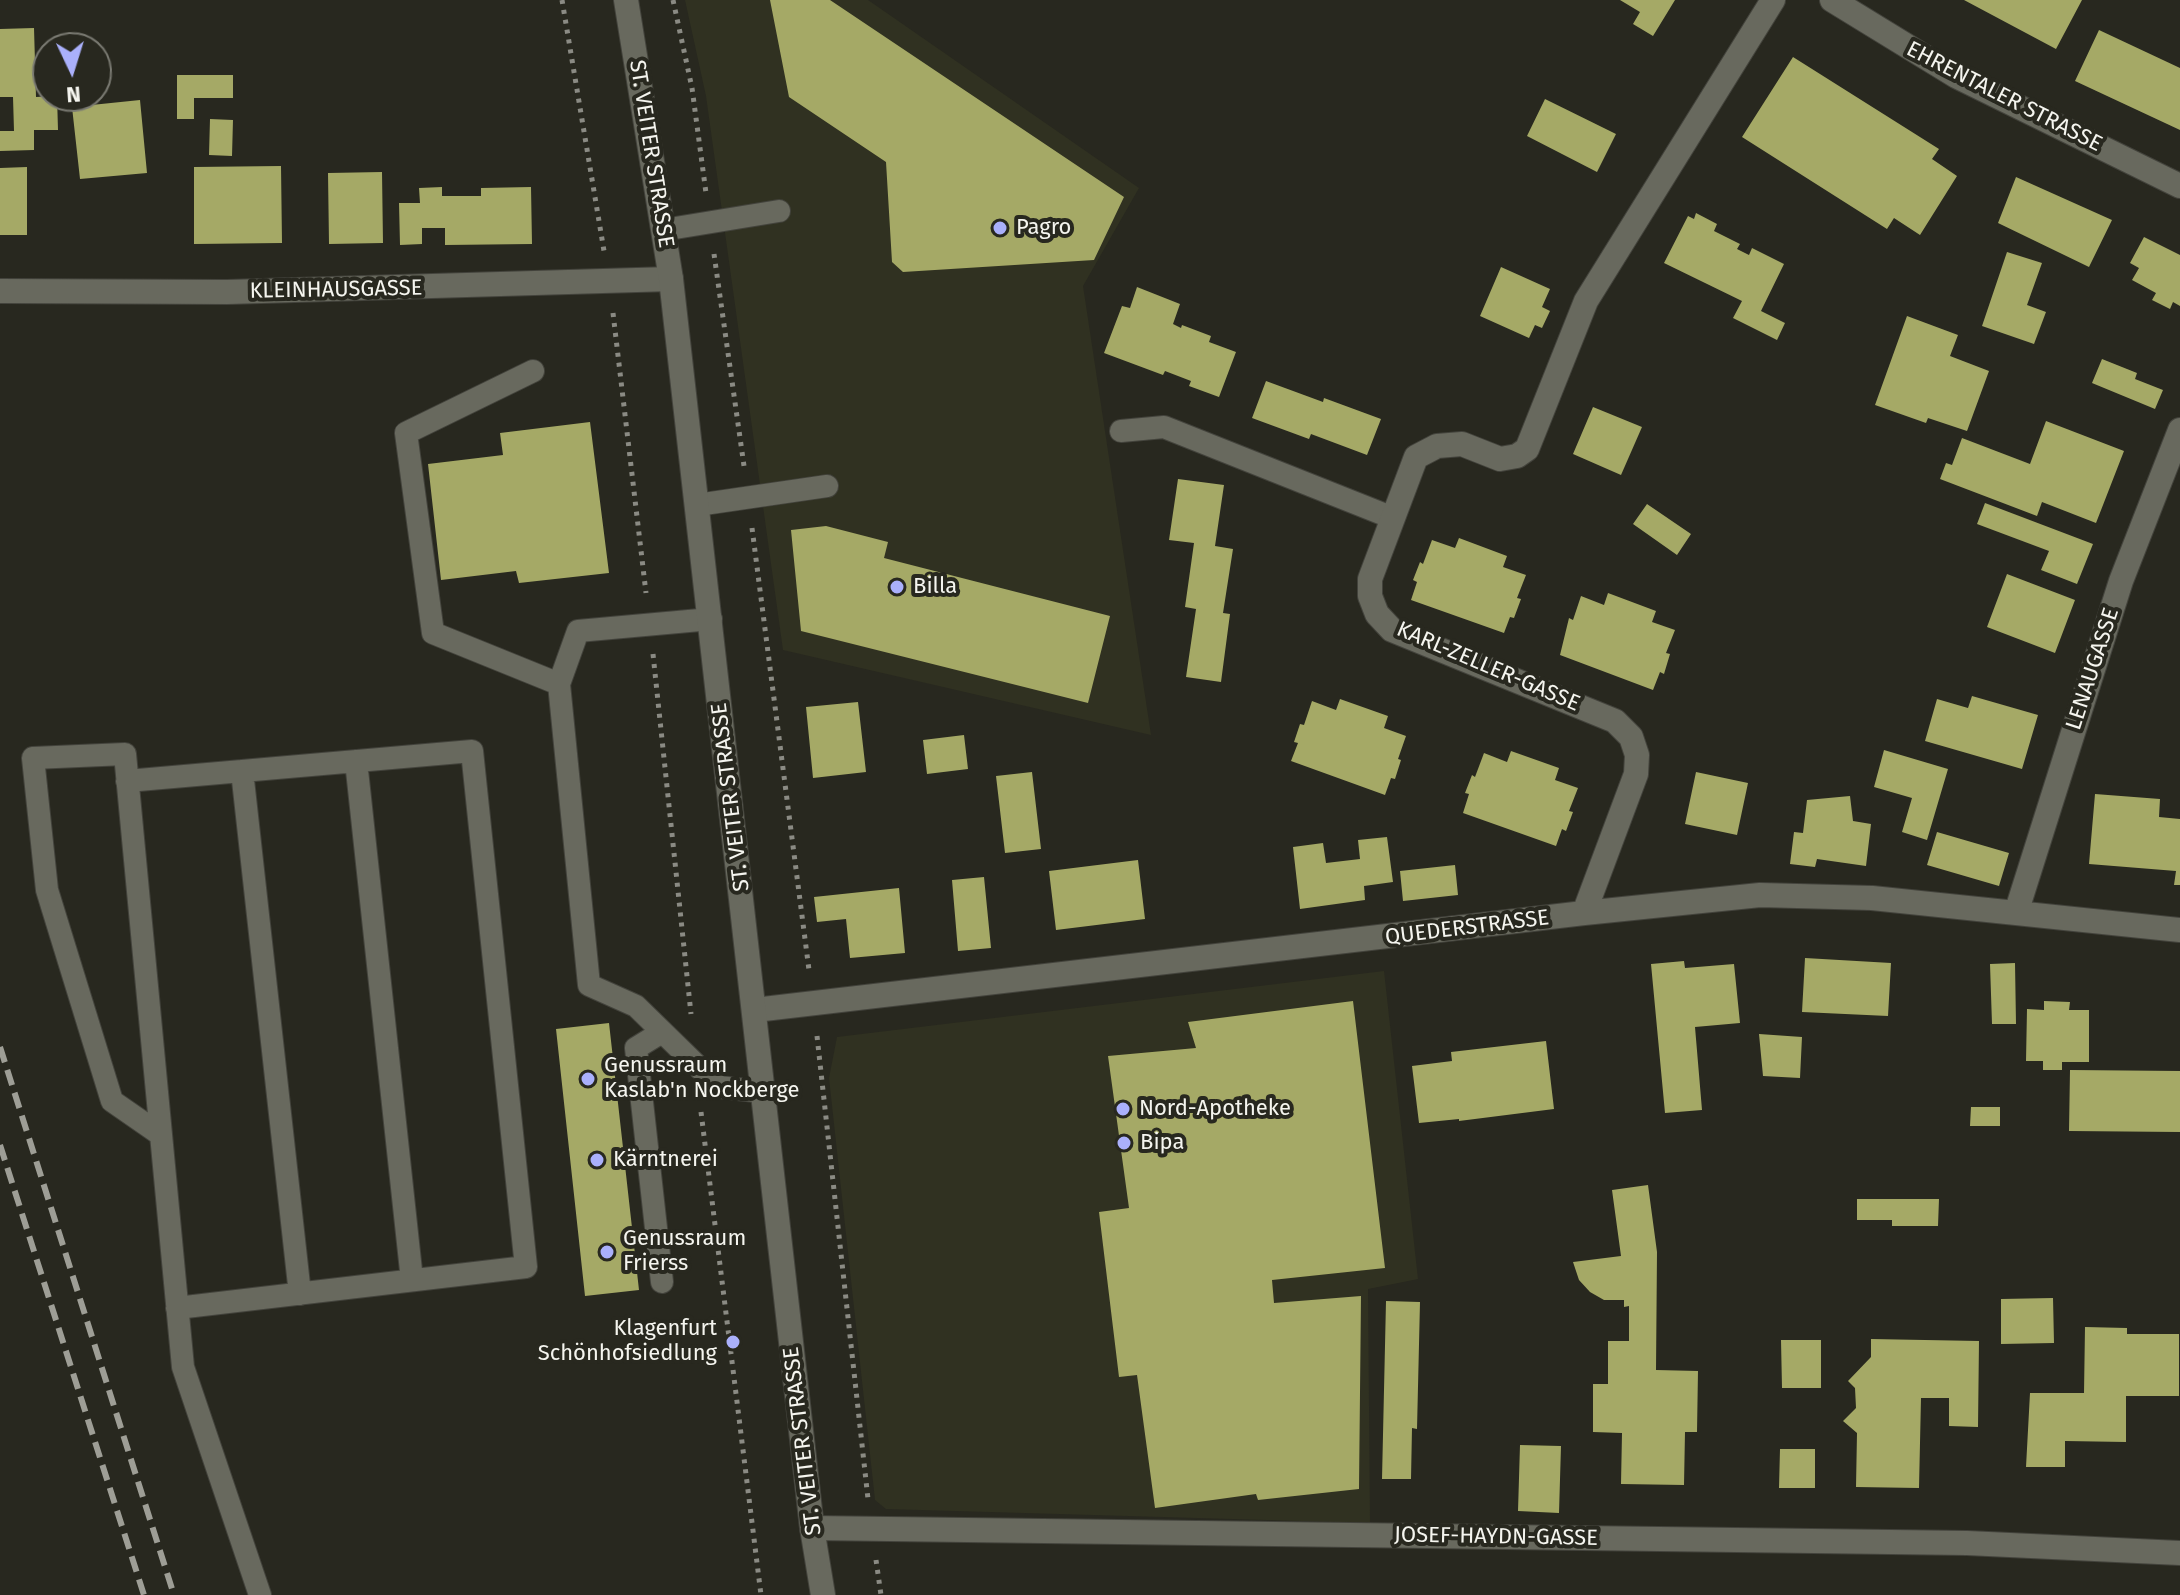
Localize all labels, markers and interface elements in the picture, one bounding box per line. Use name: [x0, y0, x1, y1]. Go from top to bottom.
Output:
north arrow: [32, 32, 112, 112]
street label: EHRENTALER STRASSE: [1902, 36, 2106, 158]
street label: ST. VEITER STRASSE: [623, 58, 679, 250]
text: N: [65, 80, 82, 108]
place label: Pagro: [1016, 215, 1071, 241]
marker: Pagro: [991, 219, 1009, 237]
street label: KLEINHAUSGASSE: [249, 275, 423, 305]
place label: Billa: [913, 574, 957, 600]
marker: Billa: [888, 578, 906, 596]
street label: LENAUGASSE: [2061, 605, 2125, 733]
street label: KARL-ZELLER-GASSE: [1392, 616, 1584, 718]
street label: ST. VEITER STRASSE: [706, 701, 756, 893]
street label: QUEDERSTRASSE: [1384, 905, 1550, 951]
place label: Genussraum Kaslab'n Nockberge: [604, 1053, 799, 1104]
marker: Genussraum Kaslab'n Nockberge: [579, 1070, 597, 1088]
place label: Nord-Apotheke: [1139, 1096, 1291, 1122]
marker: Nord-Apotheke: [1114, 1100, 1132, 1118]
place label: Bipa: [1140, 1130, 1184, 1156]
marker: Bipa: [1115, 1134, 1133, 1152]
place label: Kärntnerei: [613, 1147, 718, 1173]
marker: Kärntnerei: [588, 1151, 606, 1169]
place label: Genussraum Frierss: [623, 1226, 746, 1278]
marker: Genussraum Frierss: [598, 1243, 616, 1261]
place label: Klagenfurt Schönhofsiedlung: [538, 1316, 717, 1368]
marker: Klagenfurt Schönhofsiedlung: [724, 1333, 742, 1351]
street label: ST. VEITER STRASSE: [778, 1345, 828, 1537]
street label: JOSEF-HAYDN-GASSE: [1394, 1522, 1598, 1552]

